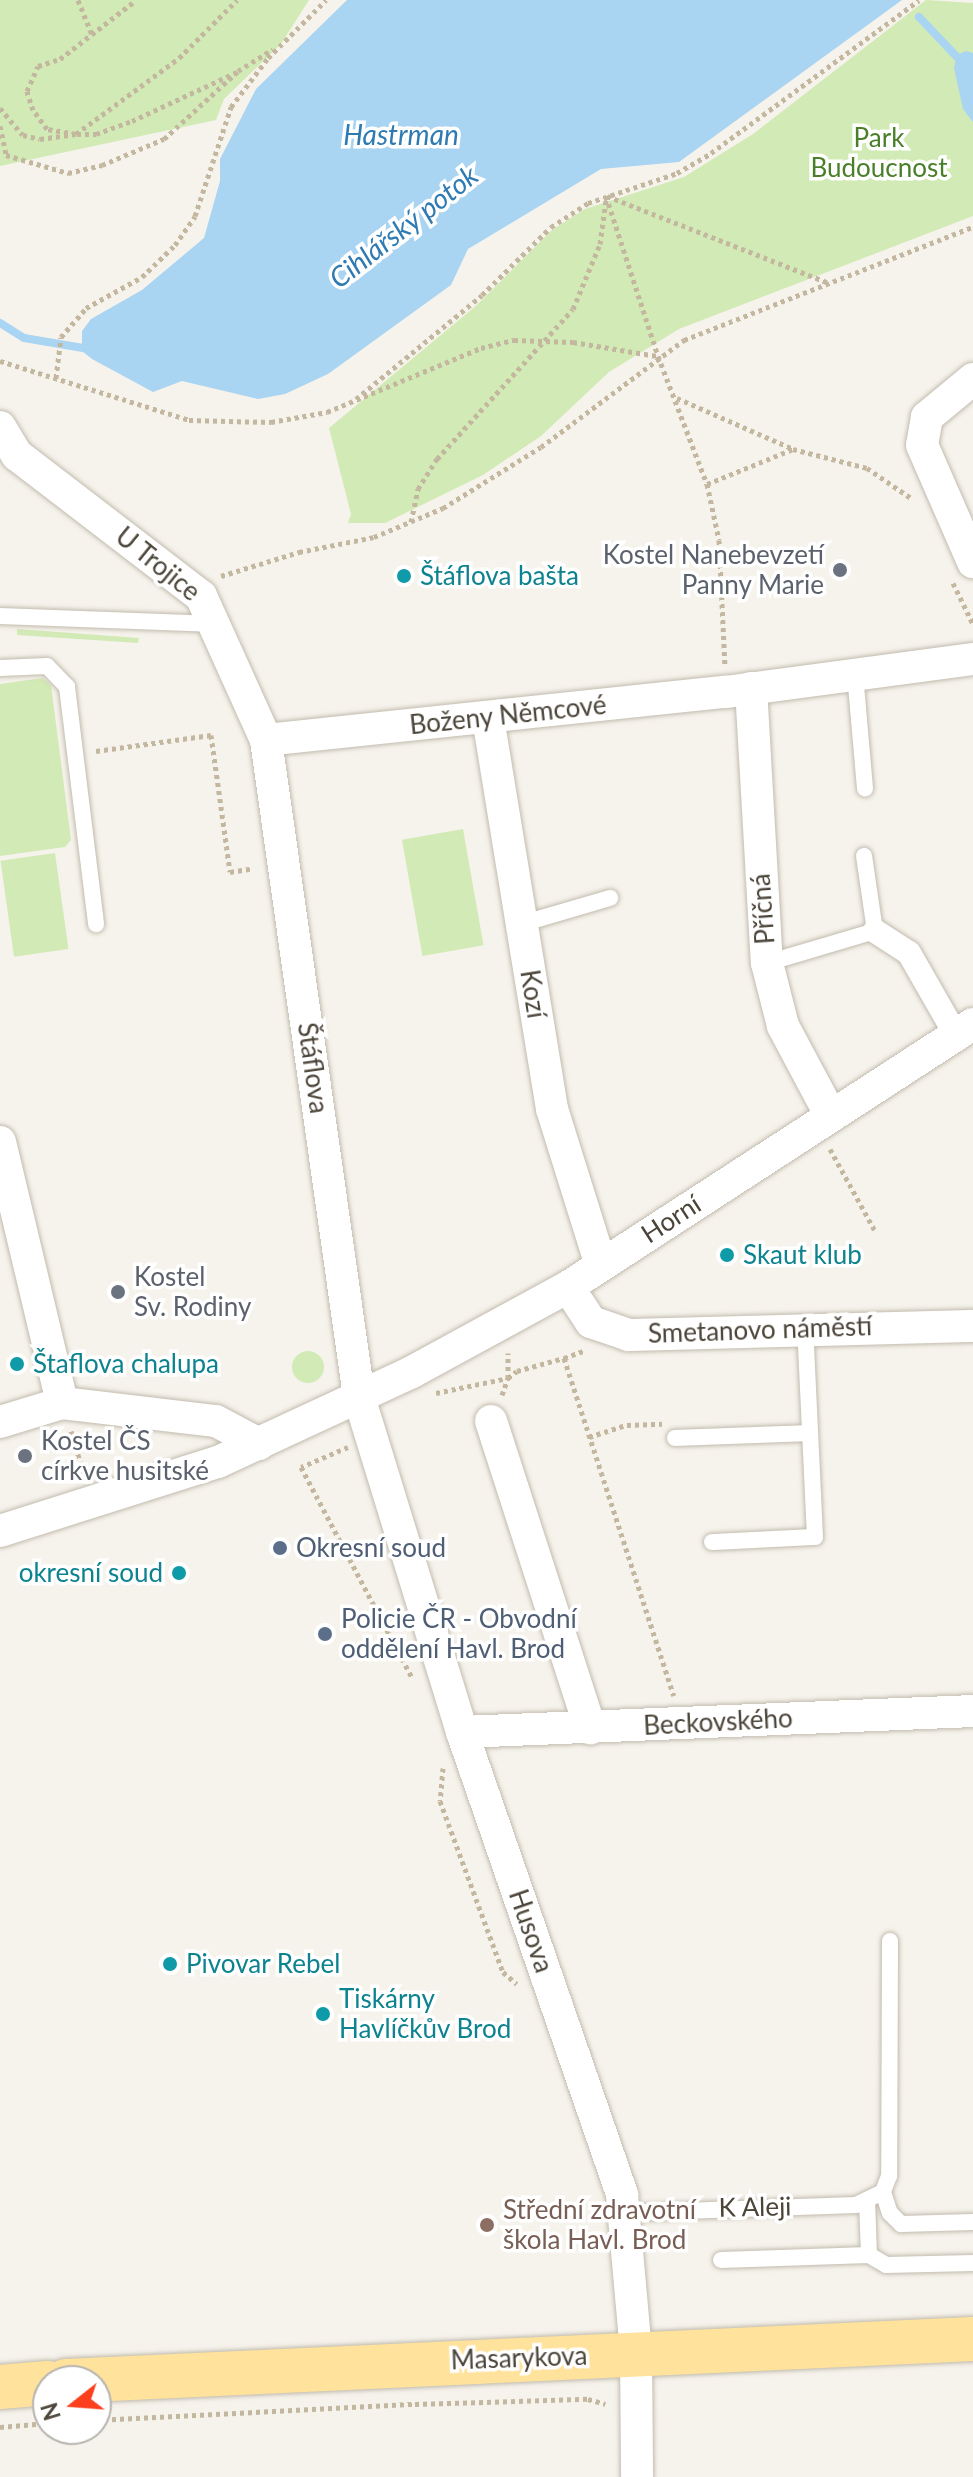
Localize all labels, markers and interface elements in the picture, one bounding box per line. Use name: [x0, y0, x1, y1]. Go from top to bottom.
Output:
water label: Hastrman: [343, 117, 459, 151]
park label: Park Budoucnost: [810, 122, 948, 184]
water label: Cihlářský potok: [322, 157, 484, 295]
street label: U Trojice: [109, 520, 207, 608]
place label: Kostel Nanebevzetí Panny Marie: [603, 539, 824, 600]
place label: Štáflova bašta: [420, 560, 579, 592]
marker: Kostel Nanebevzetí Panny Marie: [831, 561, 849, 579]
marker: Štáflova bašta: [395, 567, 413, 585]
street label: Boženy Němcové: [408, 689, 608, 741]
street label: Příčná: [745, 873, 781, 945]
street label: Kozí: [514, 968, 552, 1020]
street label: Štáflova: [291, 1021, 335, 1115]
street label: Horní: [635, 1188, 707, 1250]
place label: Skaut klub: [743, 1239, 862, 1271]
marker: Skaut klub: [718, 1246, 736, 1264]
place label: Kostel Sv. Rodiny: [134, 1261, 251, 1322]
marker: Kostel Sv. Rodiny: [109, 1283, 127, 1301]
street label: Smetanovo náměstí: [647, 1310, 873, 1350]
place label: Štaflova chalupa: [33, 1348, 219, 1380]
marker: Štaflova chalupa: [8, 1355, 26, 1373]
place label: Kostel ČS církve husitské: [41, 1425, 209, 1486]
marker: Kostel ČS církve husitské: [16, 1447, 34, 1465]
place label: Okresní soud: [296, 1532, 446, 1564]
marker: Okresní soud: [271, 1539, 289, 1557]
place label: okresní soud: [19, 1557, 163, 1589]
marker: okresní soud: [170, 1564, 188, 1582]
place label: Policie ČR - Obvodní oddělení Havl. Brod: [341, 1603, 577, 1664]
marker: Policie ČR - Obvodní oddělení Havl. Brod: [316, 1625, 334, 1643]
street label: Beckovského: [643, 1703, 793, 1741]
street label: Husova: [502, 1885, 560, 1977]
place label: Pivovar Rebel: [186, 1948, 341, 1980]
marker: Pivovar Rebel: [161, 1955, 179, 1973]
place label: Tiskárny Havlíčkův Brod: [339, 1983, 512, 2044]
marker: Tiskárny Havlíčkův Brod: [314, 2005, 332, 2023]
street label: K Aleji: [718, 2191, 792, 2223]
place label: Střední zdravotní škola Havl. Brod: [503, 2194, 696, 2256]
marker: Střední zdravotní škola Havl. Brod: [478, 2216, 496, 2234]
street label: Masarykova: [450, 2340, 588, 2376]
north arrow: [32, 2365, 112, 2445]
text: N: [35, 2400, 66, 2424]

